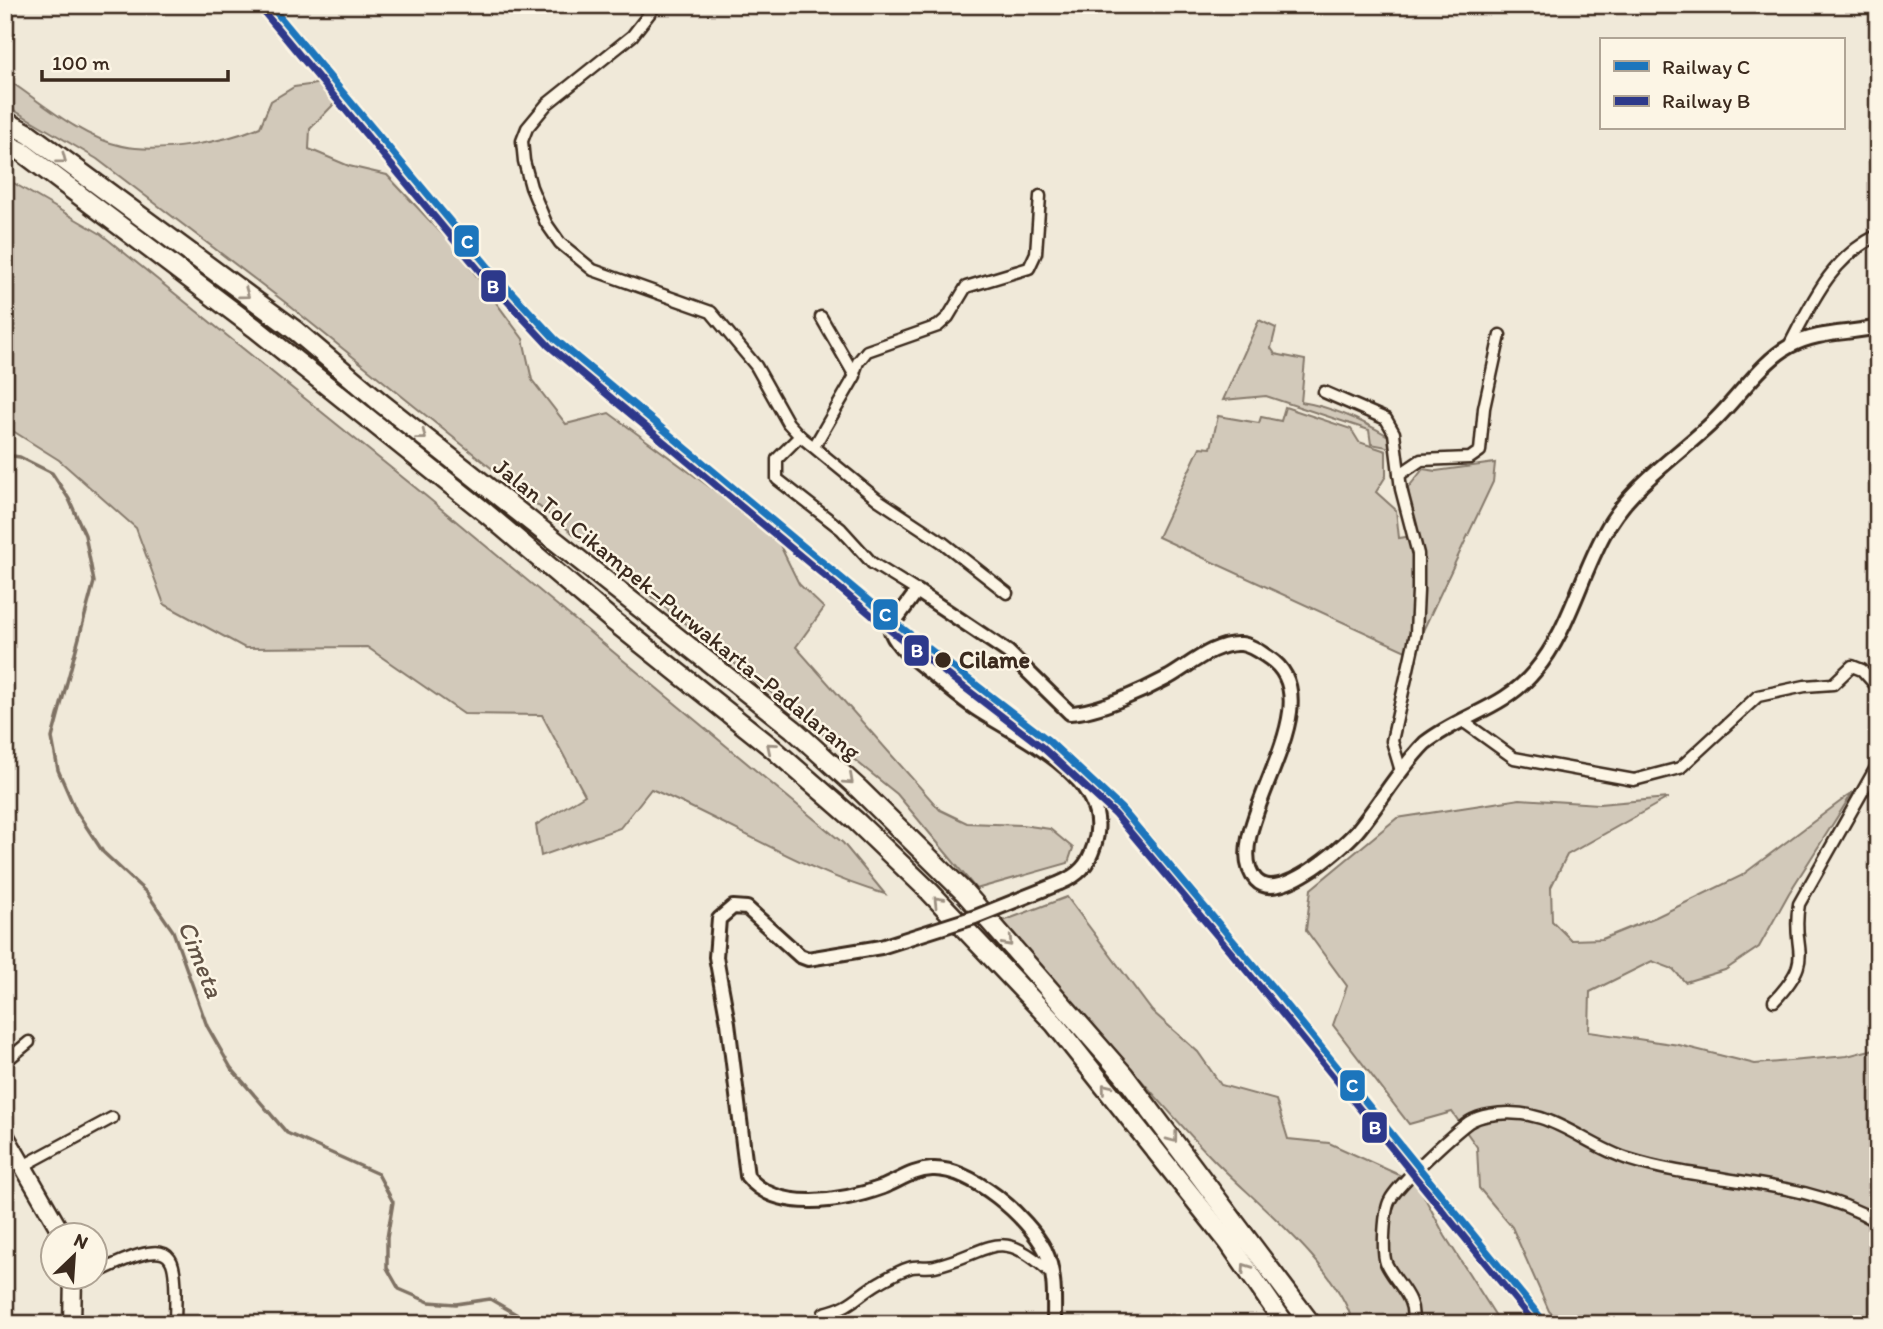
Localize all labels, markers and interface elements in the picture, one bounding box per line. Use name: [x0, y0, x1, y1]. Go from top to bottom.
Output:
scale bar: [42, 38, 228, 82]
legend: [1600, 38, 1844, 130]
text: 100 m: [52, 50, 110, 75]
text: Railway C: [1662, 54, 1750, 79]
text: Railway B: [1662, 88, 1750, 113]
one-way arrow: [54, 150, 67, 163]
line badge: C: [453, 224, 480, 258]
text: C: [461, 230, 473, 253]
line badge: B: [480, 269, 507, 303]
text: B: [487, 275, 499, 298]
one-way arrow: [237, 285, 250, 298]
one-way arrow: [415, 427, 427, 440]
street label: Jalan Tol Cikampek–Purwakarta–Padalarang: [488, 451, 867, 766]
line badge: C: [872, 598, 899, 631]
text: C: [879, 603, 891, 626]
line badge: B: [903, 634, 930, 667]
text: B: [911, 639, 923, 662]
place label: Cilame: [959, 645, 1030, 674]
marker: Cilame: [933, 650, 953, 670]
one-way arrow: [766, 743, 779, 755]
one-way arrow: [841, 771, 854, 784]
one-way arrow: [933, 896, 946, 909]
water label: Cimeta: [171, 916, 231, 1003]
one-way arrow: [1000, 934, 1012, 947]
line badge: C: [1339, 1069, 1366, 1102]
text: C: [1346, 1074, 1358, 1097]
one-way arrow: [1102, 1084, 1114, 1097]
line badge: B: [1361, 1111, 1388, 1144]
text: B: [1369, 1116, 1381, 1139]
one-way arrow: [1165, 1130, 1178, 1143]
north arrow: [38, 1220, 108, 1290]
text: N: [70, 1228, 92, 1254]
one-way arrow: [1241, 1262, 1254, 1275]

